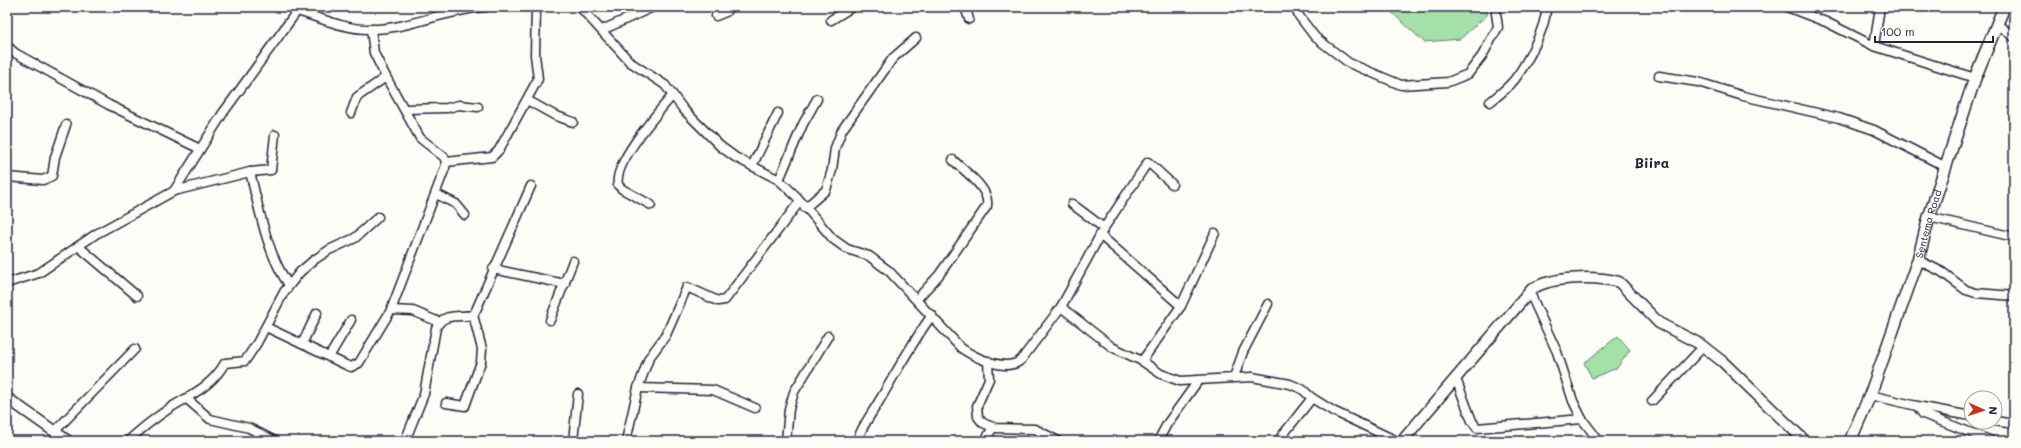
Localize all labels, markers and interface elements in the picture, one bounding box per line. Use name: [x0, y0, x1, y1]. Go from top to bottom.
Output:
scale bar: [1875, 18, 1993, 44]
text: 100 m: [1881, 23, 1915, 39]
district label: Biira: [1635, 153, 1670, 172]
street label: Sentema Road: [1912, 188, 1945, 259]
north arrow: [1963, 390, 2003, 430]
text: N: [1986, 406, 2001, 415]

